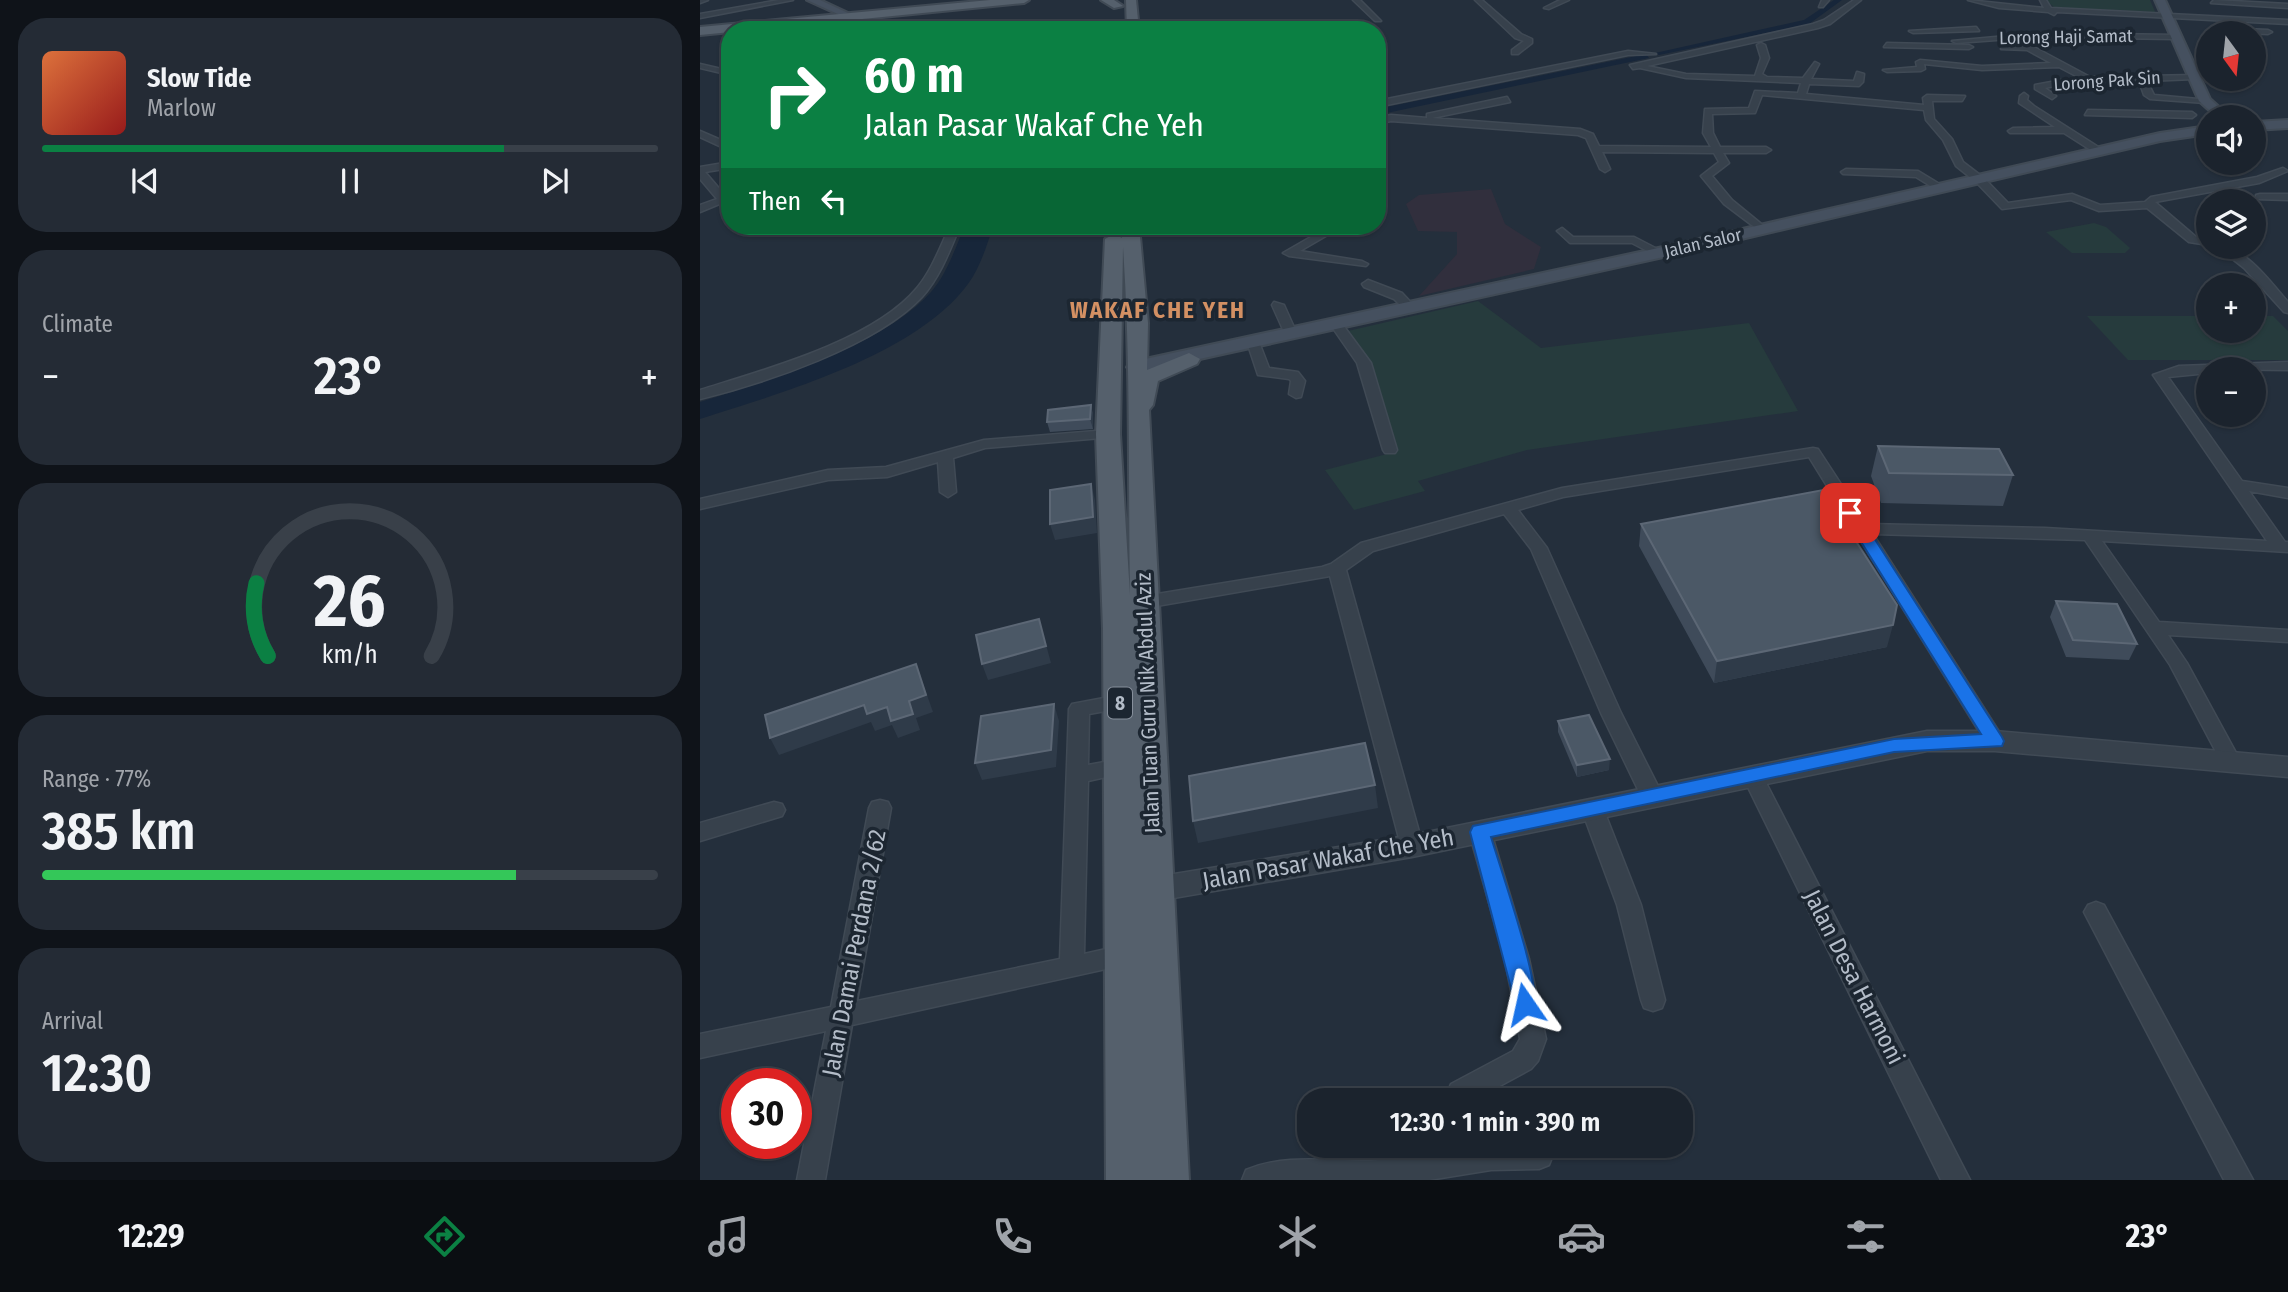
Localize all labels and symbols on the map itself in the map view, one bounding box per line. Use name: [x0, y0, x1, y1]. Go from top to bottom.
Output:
north arrow: [2196, 21, 2266, 91]
street label: Lorong Haji Samat: [1999, 25, 2133, 49]
street label: Lorong Pak Sin: [2053, 66, 2161, 96]
street label: Jalan Salor: [1662, 223, 1745, 263]
district label: WAKAF CHE YEH: [1070, 296, 1246, 324]
pin: [1820, 483, 1880, 543]
street label: Jalan Tuan Guru Nik Abdul Aziz: [1130, 572, 1166, 834]
road number: 8: [1108, 688, 1132, 718]
street label: Jalan Pasar Wakaf Che Yeh: [1200, 823, 1456, 895]
street label: Jalan Damai Perdana 2/62: [816, 827, 892, 1079]
street label: Jalan Desa Harmoni: [1798, 885, 1910, 1069]
position arrow: [1488, 967, 1562, 1041]
speed limit sign: 30: [721, 1068, 812, 1159]

